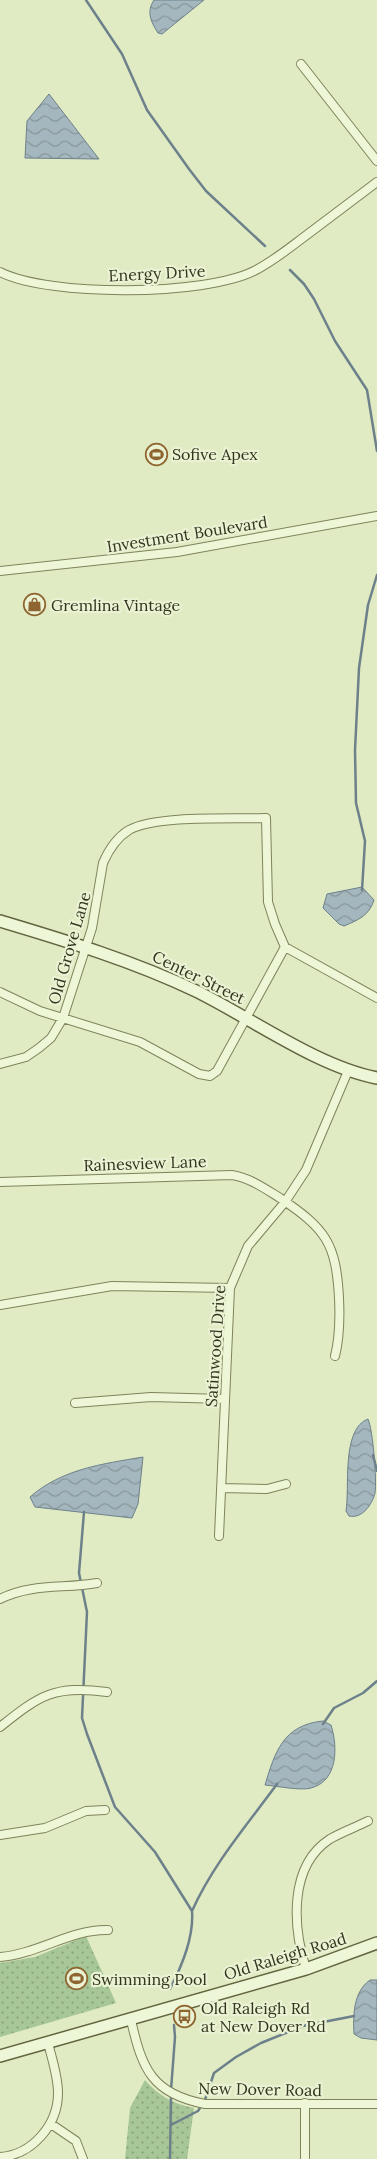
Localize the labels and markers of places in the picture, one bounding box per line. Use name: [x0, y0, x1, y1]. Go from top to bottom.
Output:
sports icon: Sofive Apex: [144, 442, 168, 466]
place label: Sofive Apex: [172, 444, 258, 464]
shop icon: Gremlina Vintage: [23, 593, 47, 617]
place label: Gremlina Vintage: [51, 595, 180, 615]
sports icon: Swimming Pool: [64, 1967, 88, 1991]
place label: Swimming Pool: [92, 1969, 207, 1989]
place label: Old Raleigh Rd at New Dover Rd: [201, 1998, 326, 2036]
bus stop icon: Old Raleigh Rd at New Dover Rd: [173, 2005, 197, 2029]

